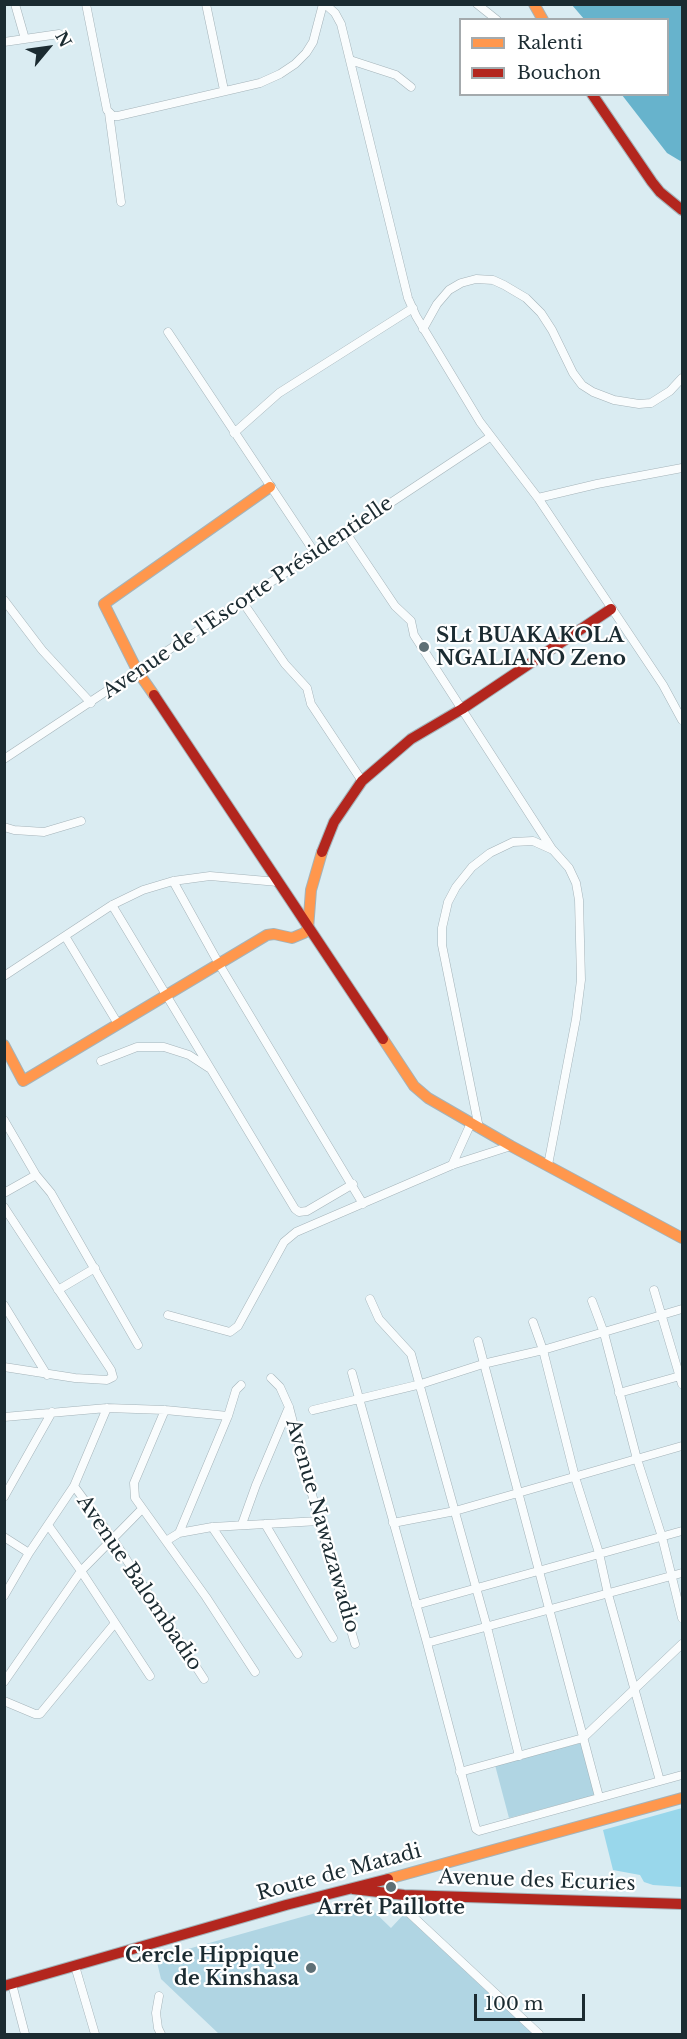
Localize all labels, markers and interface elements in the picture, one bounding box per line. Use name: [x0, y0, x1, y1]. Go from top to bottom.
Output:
north arrow: [18, 18, 78, 78]
legend: [459, 18, 669, 96]
text: N: [51, 28, 76, 51]
text: Ralenti: [517, 32, 583, 54]
text: Bouchon: [517, 62, 601, 84]
street label: Avenue de l'Escorte Présidentielle: [98, 492, 398, 704]
place label: SLt BUAKAKOLA NGALIANO Zeno: [436, 624, 626, 671]
marker: SLt BUAKAKOLA NGALIANO Zeno: [417, 640, 431, 654]
street label: Avenue Nawazawadio: [280, 1417, 364, 1635]
street label: Avenue Balombadio: [71, 1491, 207, 1675]
street label: Route de Matadi: [254, 1839, 424, 1907]
street label: Avenue des Ecuries: [438, 1866, 636, 1896]
marker: Arrêt Paillotte: [384, 1880, 398, 1894]
place label: Arrêt Paillotte: [317, 1896, 465, 1920]
place label: Cercle Hippique de Kinshasa: [125, 1944, 299, 1991]
marker: Cercle Hippique de Kinshasa: [304, 1961, 318, 1975]
scale bar: [477, 1982, 588, 2020]
text: 100 m: [485, 1993, 543, 2015]

